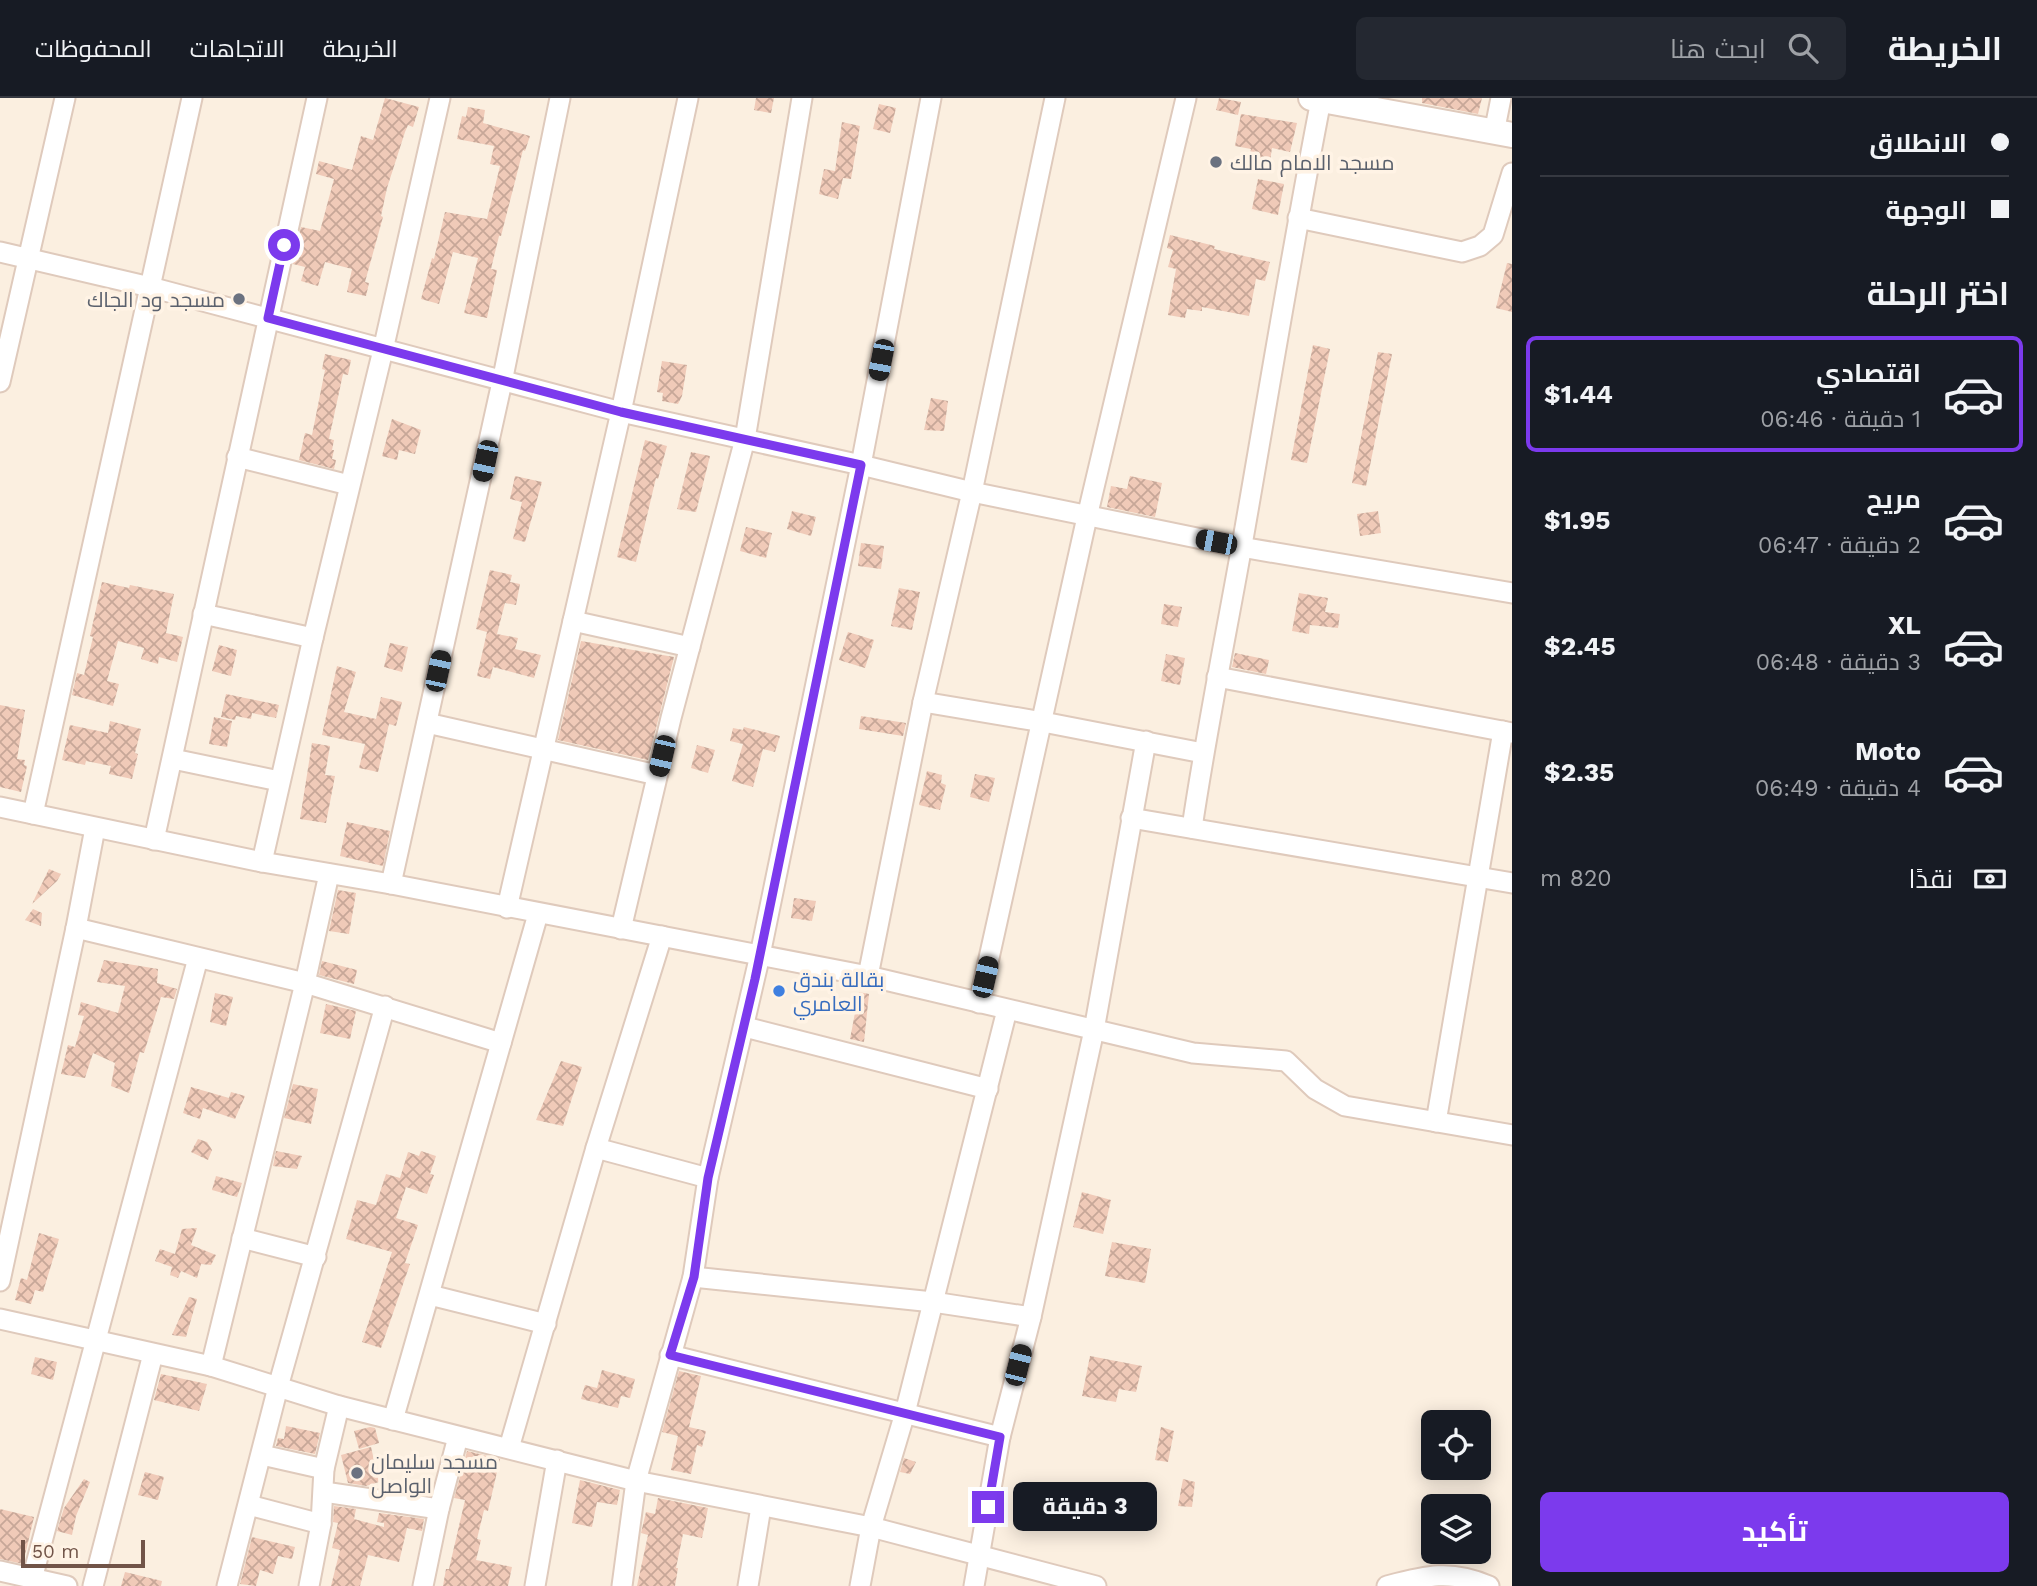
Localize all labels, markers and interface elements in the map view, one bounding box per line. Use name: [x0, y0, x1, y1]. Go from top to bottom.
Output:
search box: [1356, 17, 1846, 80]
icon: search: [1784, 29, 1822, 67]
text: الخريطة: [1888, 29, 2002, 68]
text: ابحث هنا: [1670, 34, 1766, 64]
text: المحفوظات: [35, 35, 152, 63]
text: الاتجاهات: [190, 35, 285, 63]
text: الخريطة: [323, 35, 398, 63]
text: الانطلاق: [1869, 128, 1967, 158]
place label: مسجد الامام مالك: [1230, 150, 1394, 177]
marker: مسجد الامام مالك: [1208, 154, 1224, 170]
text: الوجهة: [1886, 195, 1967, 225]
route start: [268, 229, 300, 261]
text: اختر الرحلة: [1867, 275, 2009, 313]
place label: مسجد ود الجاك: [87, 287, 225, 312]
marker: مسجد ود الجاك: [231, 291, 247, 307]
car: [867, 337, 896, 383]
text: اقتصادي: [1816, 358, 1921, 388]
icon: car: [1942, 363, 2005, 426]
text: $1.44: [1544, 379, 1613, 409]
text: 1 دقيقة · 06:46: [1760, 406, 1921, 433]
car: [471, 438, 500, 484]
text: مريح: [1866, 484, 1921, 514]
icon: car: [1942, 489, 2005, 552]
text: $1.95: [1544, 505, 1610, 535]
car: [1194, 528, 1239, 556]
text: 2 دقيقة · 06:47: [1758, 532, 1921, 559]
text: XL: [1888, 610, 1921, 640]
icon: car: [1942, 615, 2005, 678]
text: $2.45: [1544, 631, 1616, 661]
car: [424, 648, 453, 694]
text: 3 دقيقة · 06:48: [1756, 649, 1921, 676]
car: [648, 733, 677, 779]
text: Moto: [1855, 736, 1921, 766]
icon: car: [1942, 741, 2005, 804]
text: $2.35: [1544, 757, 1614, 787]
text: 4 دقيقة · 06:49: [1755, 775, 1921, 802]
icon: cash: [1971, 860, 2009, 898]
text: نقدًا: [1909, 864, 1953, 894]
text: 820 m: [1540, 865, 1612, 892]
car: [971, 954, 1000, 1000]
place label: بقالة بندق العامري: [793, 967, 884, 1020]
marker: بقالة بندق العامري: [771, 983, 787, 999]
car: [1003, 1342, 1034, 1388]
map controls: [1421, 1410, 1491, 1564]
button: locate: [1421, 1410, 1491, 1480]
place label: مسجد سليمان الواصل: [371, 1449, 498, 1499]
marker: مسجد سليمان الواصل: [349, 1465, 365, 1481]
callout: 3 دقيقة: [1012, 1482, 1156, 1532]
route end: [972, 1491, 1004, 1523]
button: تأكيد: [1540, 1492, 2009, 1572]
text: 3 دقيقة: [1042, 1493, 1128, 1520]
button: layers: [1421, 1494, 1491, 1564]
scale bar: [21, 1537, 145, 1569]
text: 50 m: [32, 1540, 79, 1563]

